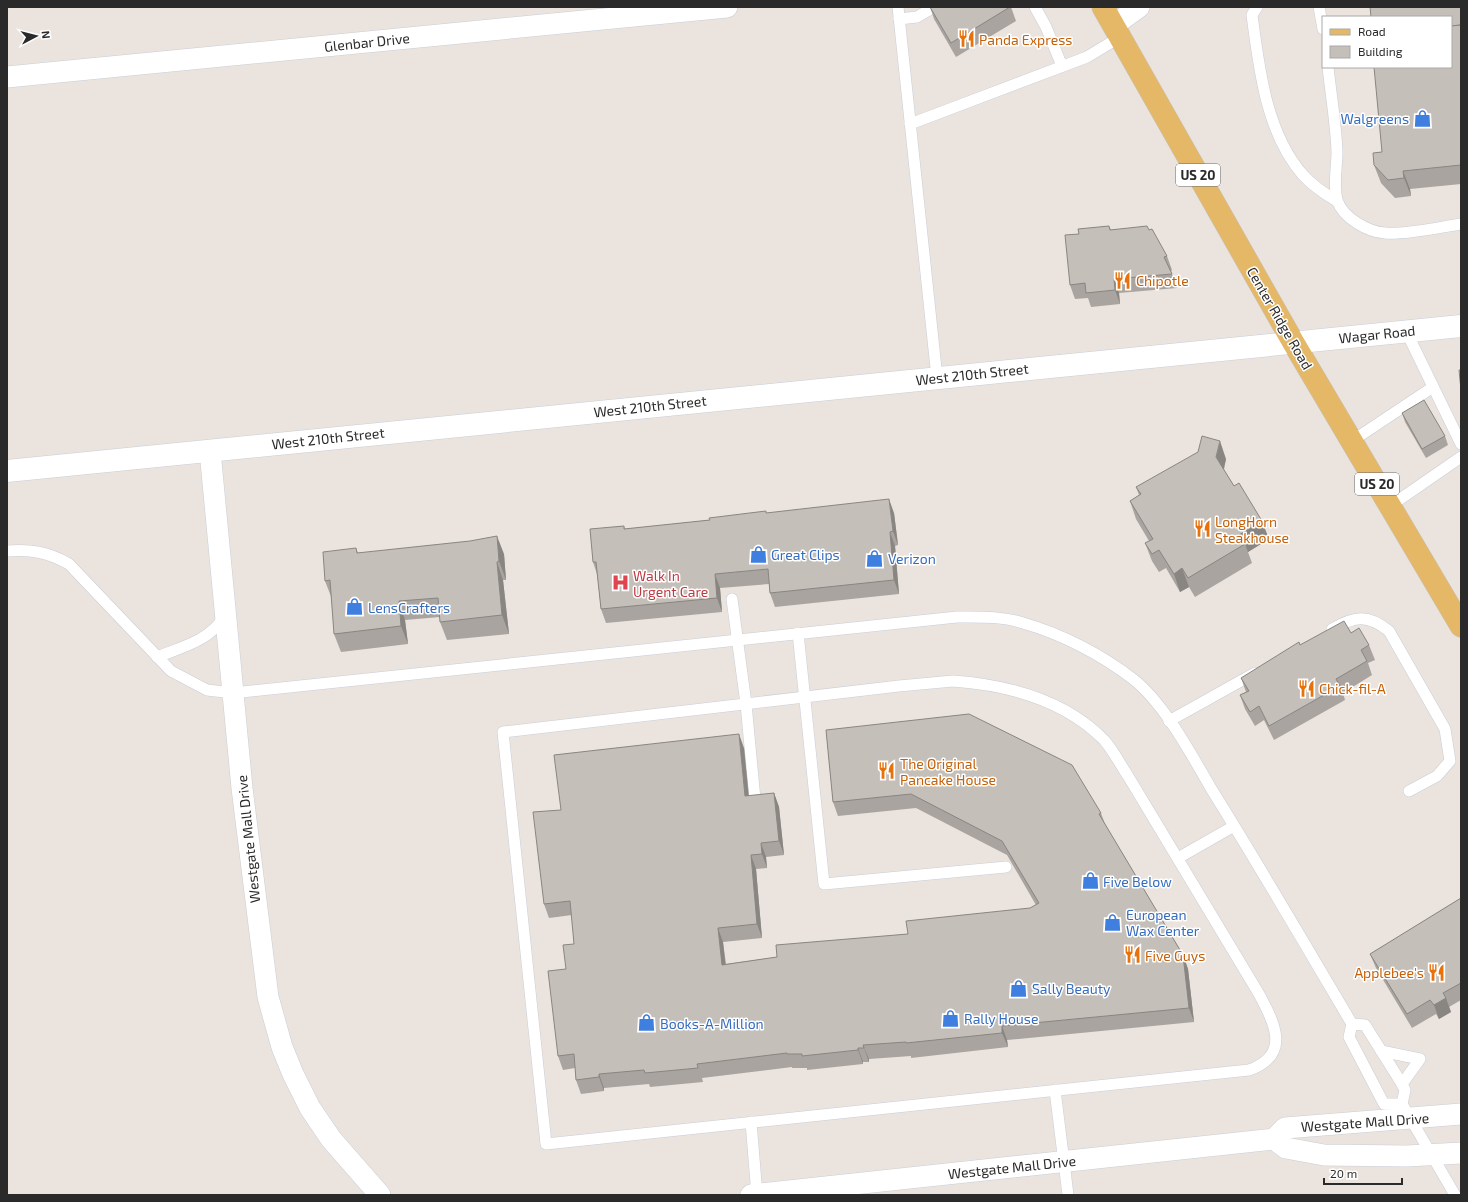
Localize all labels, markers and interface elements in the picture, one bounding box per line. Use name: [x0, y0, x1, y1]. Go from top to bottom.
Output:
north arrow: [16, 16, 56, 56]
legend: [1322, 16, 1452, 68]
text: Road: [1358, 24, 1386, 38]
street label: Glenbar Drive: [323, 29, 411, 55]
restaurant icon: Panda Express: [956, 29, 976, 49]
text: N: [39, 30, 53, 40]
place label: Panda Express: [979, 31, 1072, 48]
text: Building: [1358, 44, 1403, 58]
shop icon: Walgreens: [1412, 108, 1432, 128]
place label: Walgreens: [1341, 110, 1409, 127]
road number: US 20: [1176, 164, 1220, 186]
street label: Center Ridge Road: [1244, 264, 1316, 372]
restaurant icon: Chipotle: [1113, 270, 1133, 290]
place label: Chipotle: [1136, 272, 1189, 289]
street label: Wagar Road: [1338, 322, 1416, 346]
street label: West 210th Street: [915, 360, 1029, 388]
street label: West 210th Street: [593, 392, 707, 420]
street label: West 210th Street: [271, 424, 385, 452]
road number: US 20: [1355, 473, 1399, 495]
place label: LongHorn Steakhouse: [1215, 513, 1289, 546]
restaurant icon: LongHorn Steakhouse: [1192, 519, 1212, 539]
shop icon: Great Clips: [748, 544, 768, 564]
place label: Great Clips: [771, 546, 840, 563]
shop icon: Verizon: [865, 548, 885, 568]
place label: Verizon: [888, 550, 936, 567]
place label: Walk In Urgent Care: [633, 567, 708, 600]
hospital icon: Walk In Urgent Care: [610, 573, 630, 593]
shop icon: LensCrafters: [345, 597, 365, 617]
place label: LensCrafters: [368, 599, 450, 616]
restaurant icon: Chick-fil-A: [1296, 678, 1316, 698]
place label: Chick-fil-A: [1319, 680, 1386, 697]
place label: The Original Pancake House: [900, 755, 996, 788]
restaurant icon: The Original Pancake House: [877, 761, 897, 781]
street label: Westgate Mall Drive: [233, 774, 263, 904]
shop icon: Five Below: [1080, 871, 1100, 891]
place label: Five Below: [1103, 873, 1172, 890]
place label: European Wax Center: [1126, 906, 1200, 939]
shop icon: European Wax Center: [1103, 912, 1123, 932]
restaurant icon: Five Guys: [1122, 945, 1142, 965]
place label: Five Guys: [1145, 947, 1205, 964]
restaurant icon: Applebee's: [1427, 962, 1447, 982]
place label: Applebee's: [1354, 964, 1424, 981]
shop icon: Sally Beauty: [1009, 978, 1029, 998]
place label: Sally Beauty: [1032, 980, 1111, 997]
shop icon: Rally House: [941, 1008, 961, 1028]
place label: Rally House: [964, 1010, 1038, 1027]
shop icon: Books-A-Million: [637, 1013, 657, 1033]
place label: Books-A-Million: [660, 1015, 764, 1032]
street label: Westgate Mall Drive: [1300, 1109, 1430, 1135]
street label: Westgate Mall Drive: [947, 1152, 1077, 1182]
scale bar: [1324, 1160, 1402, 1186]
text: 20 m: [1330, 1166, 1357, 1180]

